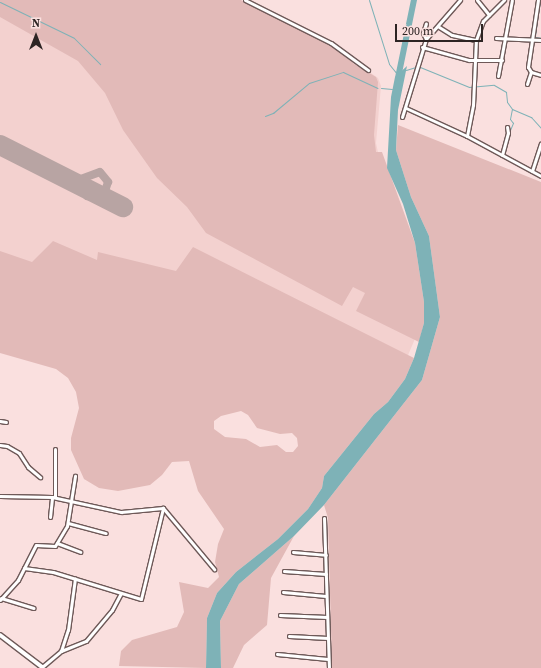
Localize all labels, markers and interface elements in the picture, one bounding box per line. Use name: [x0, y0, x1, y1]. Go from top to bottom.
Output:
north arrow: [16, 16, 56, 56]
text: N: [32, 16, 40, 31]
scale bar: [397, 16, 485, 42]
text: 200 m: [402, 23, 434, 39]

